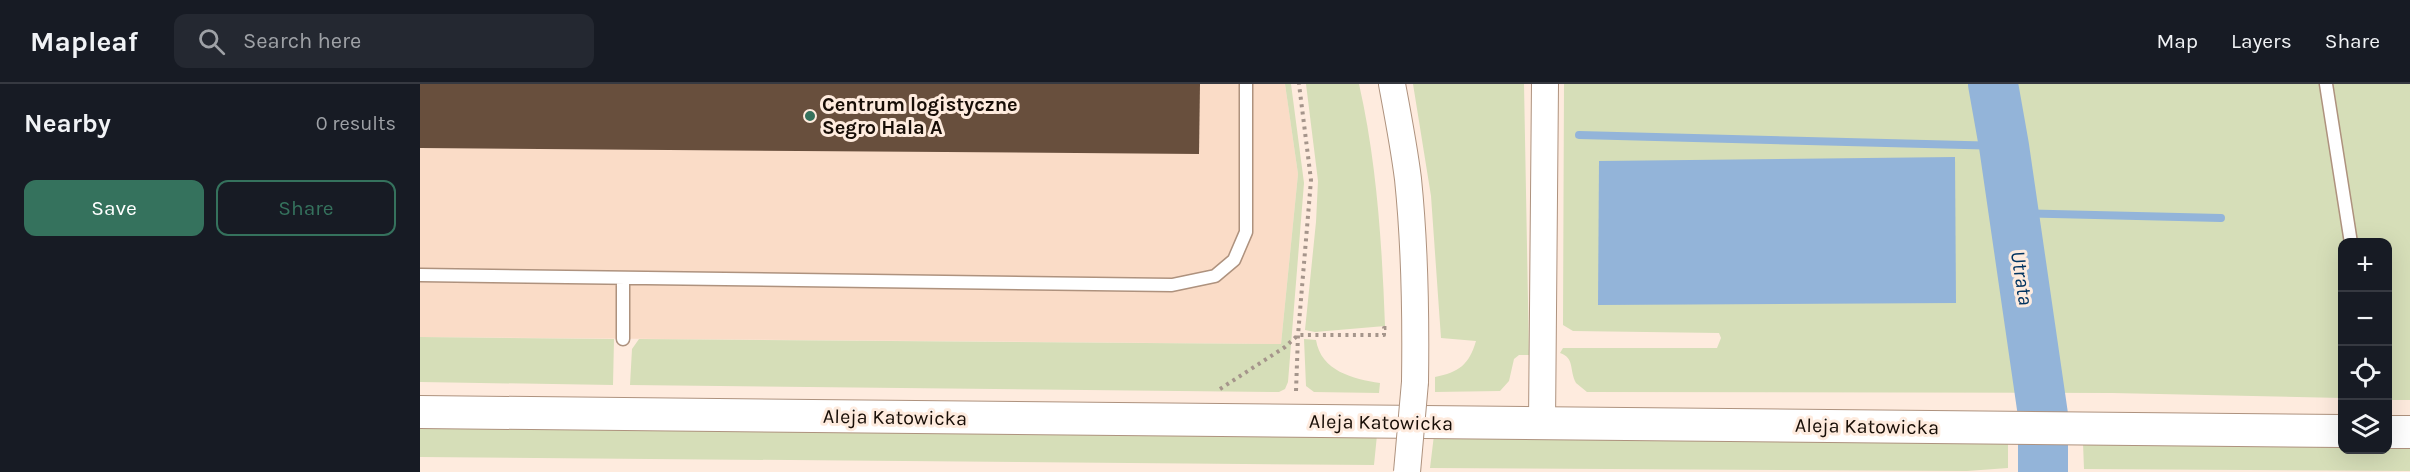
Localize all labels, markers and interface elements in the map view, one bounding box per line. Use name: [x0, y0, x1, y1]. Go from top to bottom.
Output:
search box: [174, 14, 594, 68]
text: Mapleaf: [30, 25, 138, 58]
icon: search: [195, 25, 228, 58]
text: Search here: [243, 28, 361, 54]
text: Map: [2156, 29, 2198, 53]
text: Layers: [2231, 29, 2292, 53]
text: Share: [2325, 29, 2380, 53]
place label: Centrum logistyczne Segro Hala A: [822, 93, 1018, 139]
text: Nearby: [24, 108, 111, 139]
marker: Centrum logistyczne Segro Hala A: [803, 109, 817, 123]
text: 0 results: [316, 112, 396, 135]
button: Save: [24, 180, 204, 236]
button: Share: [216, 180, 396, 236]
map controls: [2338, 238, 2392, 454]
button: +: [2338, 238, 2392, 292]
water label: Utrata: [2006, 249, 2038, 307]
button: −: [2338, 292, 2392, 346]
button: locate: [2338, 346, 2392, 400]
button: layers: [2338, 400, 2392, 454]
street label: Aleja Katowicka: [823, 405, 967, 430]
street label: Aleja Katowicka: [1309, 410, 1453, 435]
street label: Aleja Katowicka: [1795, 414, 1939, 439]

